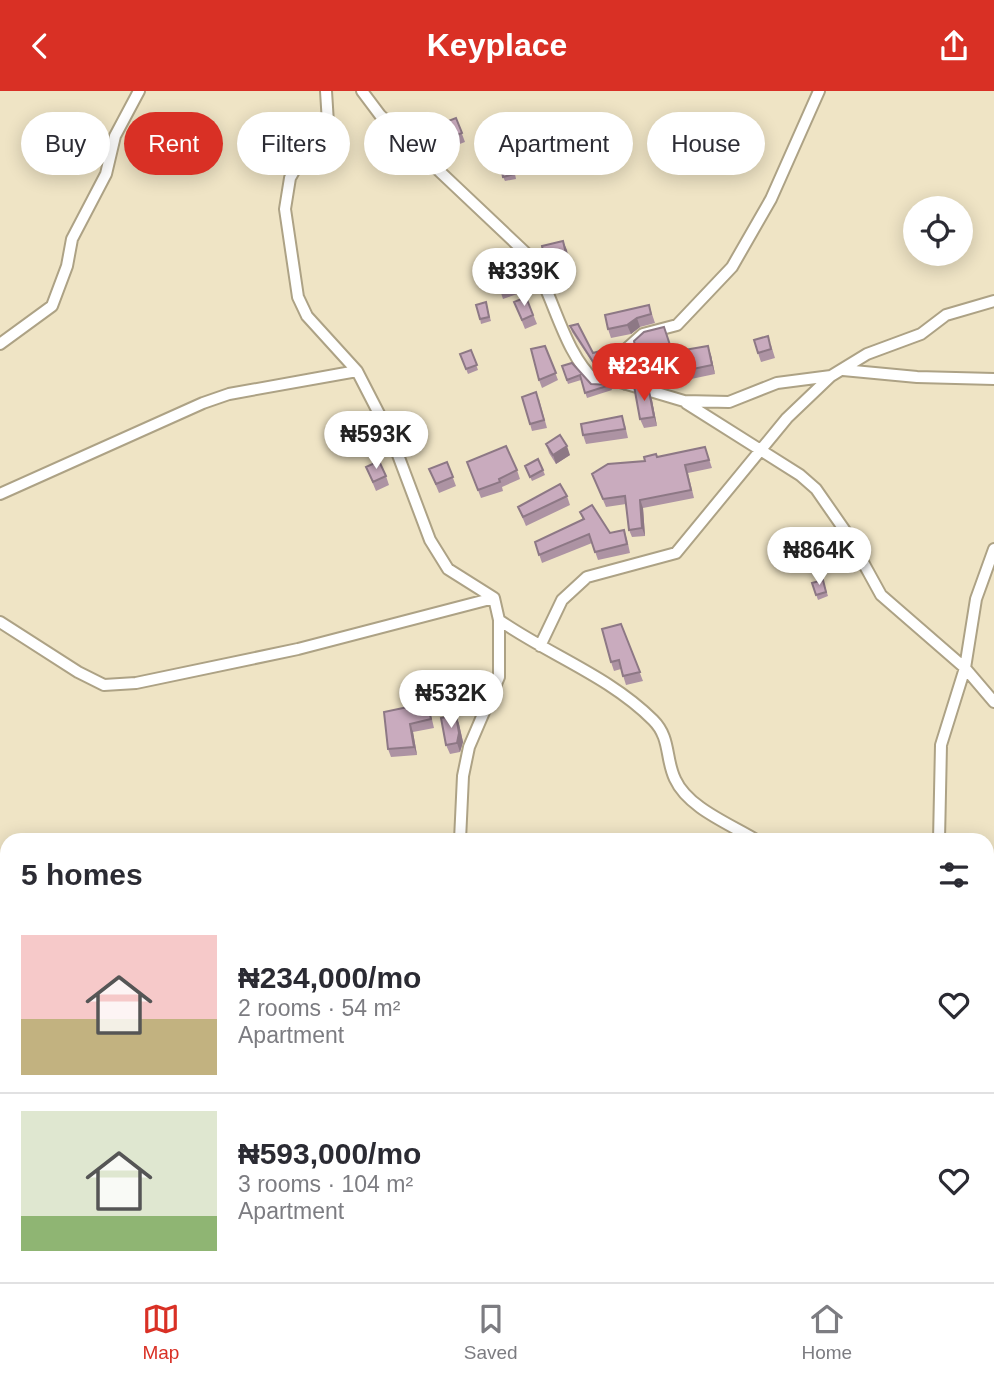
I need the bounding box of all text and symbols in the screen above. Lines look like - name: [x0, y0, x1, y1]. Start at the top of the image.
- icon: back: [21, 27, 59, 65]
- text: Keyplace: [427, 27, 567, 63]
- icon: share: [935, 27, 973, 65]
- chip: Buy: [21, 112, 110, 175]
- chip: Rent: [124, 112, 223, 175]
- chip: Filters: [237, 112, 350, 175]
- chip: New: [364, 112, 460, 175]
- chip: Apartment: [474, 112, 633, 175]
- chip: House: [647, 112, 765, 175]
- map controls: [903, 196, 973, 266]
- button: locate: [903, 196, 973, 266]
- pin: ₦339K: [475, 249, 573, 308]
- text: ₦339K: [488, 258, 560, 284]
- pin: ₦234K: [595, 343, 693, 403]
- text: ₦234K: [608, 353, 680, 379]
- pin: ₦593K: [327, 411, 425, 471]
- text: ₦593K: [340, 421, 412, 447]
- pin: ₦864K: [770, 527, 868, 587]
- text: ₦864K: [783, 537, 855, 563]
- pin: ₦532K: [402, 671, 500, 730]
- text: ₦532K: [415, 680, 487, 706]
- icon: filters: [935, 856, 973, 894]
- text: 5 homes: [21, 858, 143, 891]
- text: ₦234,000/mo: [238, 961, 421, 994]
- icon: home: [77, 963, 161, 1047]
- icon: heart: [935, 986, 973, 1024]
- text: 2 rooms · 54 m²: [238, 995, 400, 1021]
- text: Apartment: [238, 1022, 344, 1048]
- text: ₦593,000/mo: [238, 1137, 421, 1170]
- icon: home: [77, 1139, 161, 1223]
- icon: heart: [935, 1162, 973, 1200]
- text: 3 rooms · 104 m²: [238, 1171, 413, 1197]
- text: Apartment: [238, 1198, 344, 1224]
- tab: Map: [142, 1300, 180, 1364]
- tab: Saved: [464, 1300, 518, 1364]
- tab: Home: [801, 1300, 852, 1364]

